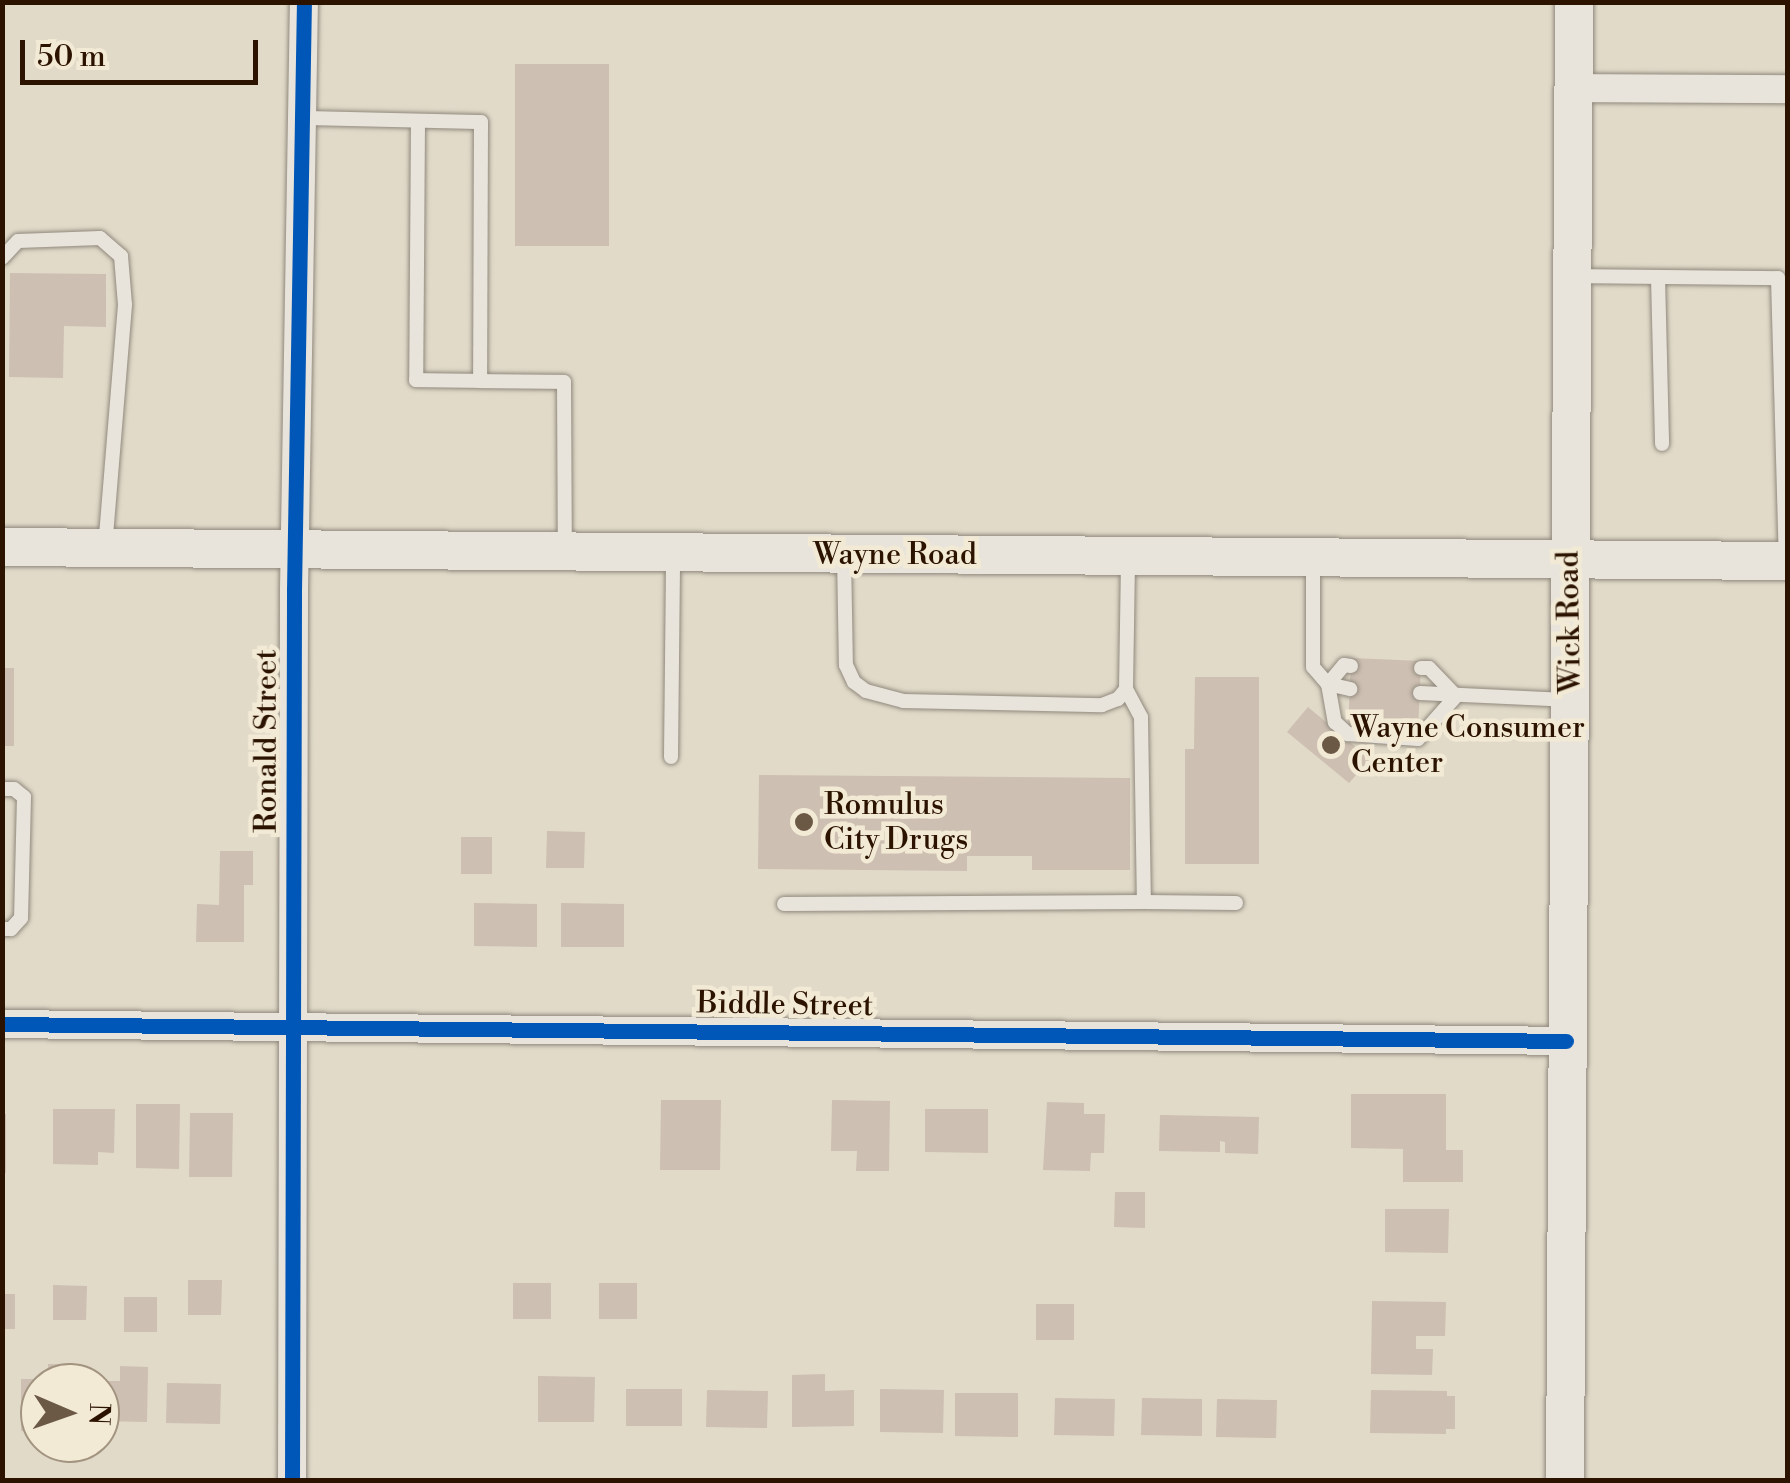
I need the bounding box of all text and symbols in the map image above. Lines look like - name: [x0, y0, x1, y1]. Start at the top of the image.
- scale bar: [25, 20, 262, 82]
- text: 50 m: [37, 38, 106, 76]
- street label: Wayne Road: [813, 537, 977, 573]
- street label: Wick Road: [1551, 550, 1589, 694]
- street label: Ronald Street: [249, 649, 285, 833]
- place label: Wayne Consumer Center: [1351, 710, 1585, 780]
- marker: Wayne Consumer Center: [1320, 734, 1342, 756]
- place label: Romulus City Drugs: [824, 787, 968, 858]
- marker: Romulus City Drugs: [793, 811, 815, 833]
- street label: Biddle Street: [696, 985, 874, 1025]
- north arrow: [20, 1363, 120, 1463]
- text: N: [81, 1402, 116, 1426]

